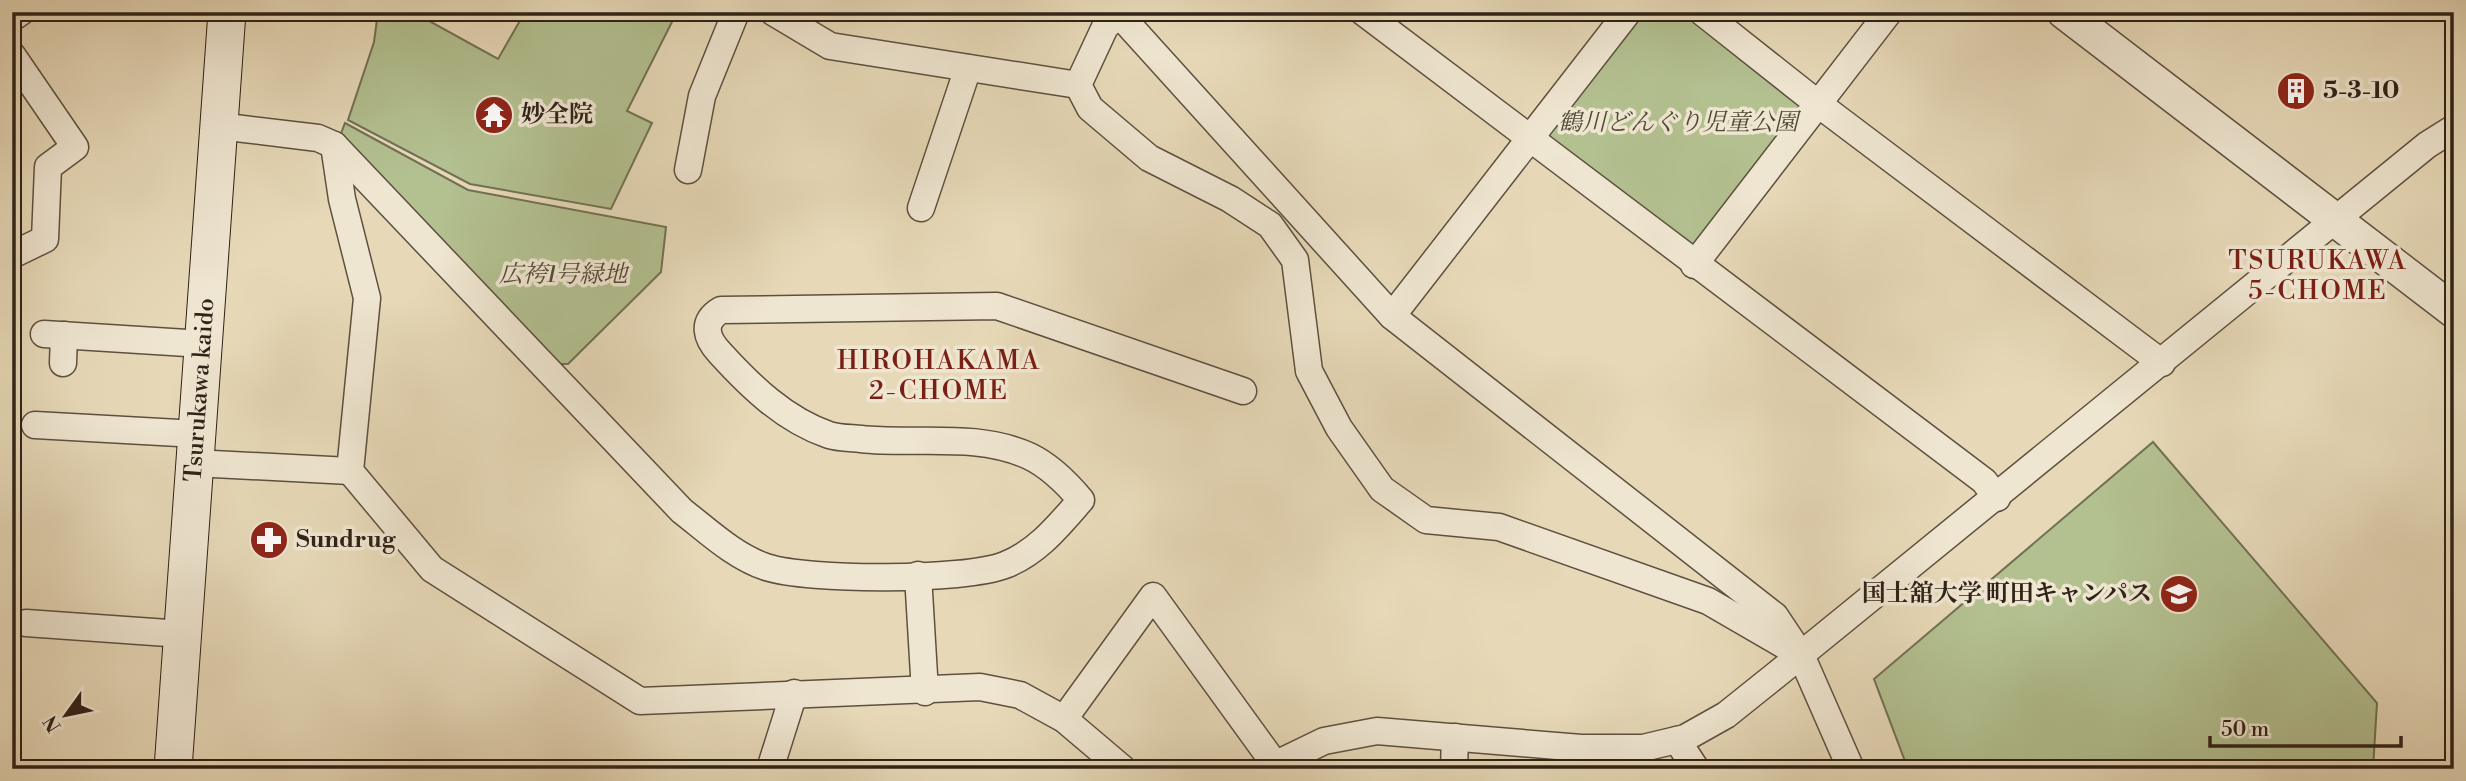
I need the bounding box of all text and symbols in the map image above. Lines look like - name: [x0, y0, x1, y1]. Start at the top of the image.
- building icon: 5-3-10: [2275, 70, 2317, 112]
- place label: 5-3-10: [2323, 76, 2400, 106]
- temple icon: 妙全院: [473, 94, 515, 136]
- place label: 妙全院: [521, 100, 593, 130]
- park label: 鶴川どんぐり児童公園: [1558, 108, 1802, 138]
- district label: TSURUKAWA 5-CHOME: [2228, 245, 2408, 307]
- park label: 広袴1号緑地: [499, 260, 630, 290]
- street label: Tsurukawa kaido: [179, 297, 222, 483]
- district label: HIROHAKAMA 2-CHOME: [837, 345, 1041, 407]
- pharmacy icon: Sundrug: [248, 519, 290, 561]
- place label: Sundrug: [296, 525, 397, 555]
- school or university icon: 国士舘大学 町田キャンパス: [2158, 573, 2200, 615]
- place label: 国士舘大学 町田キャンパス: [1862, 579, 2152, 609]
- north arrow: [32, 680, 102, 750]
- scale bar: [2210, 704, 2401, 748]
- text: N: [38, 711, 67, 737]
- text: 50 m: [2221, 717, 2269, 743]

